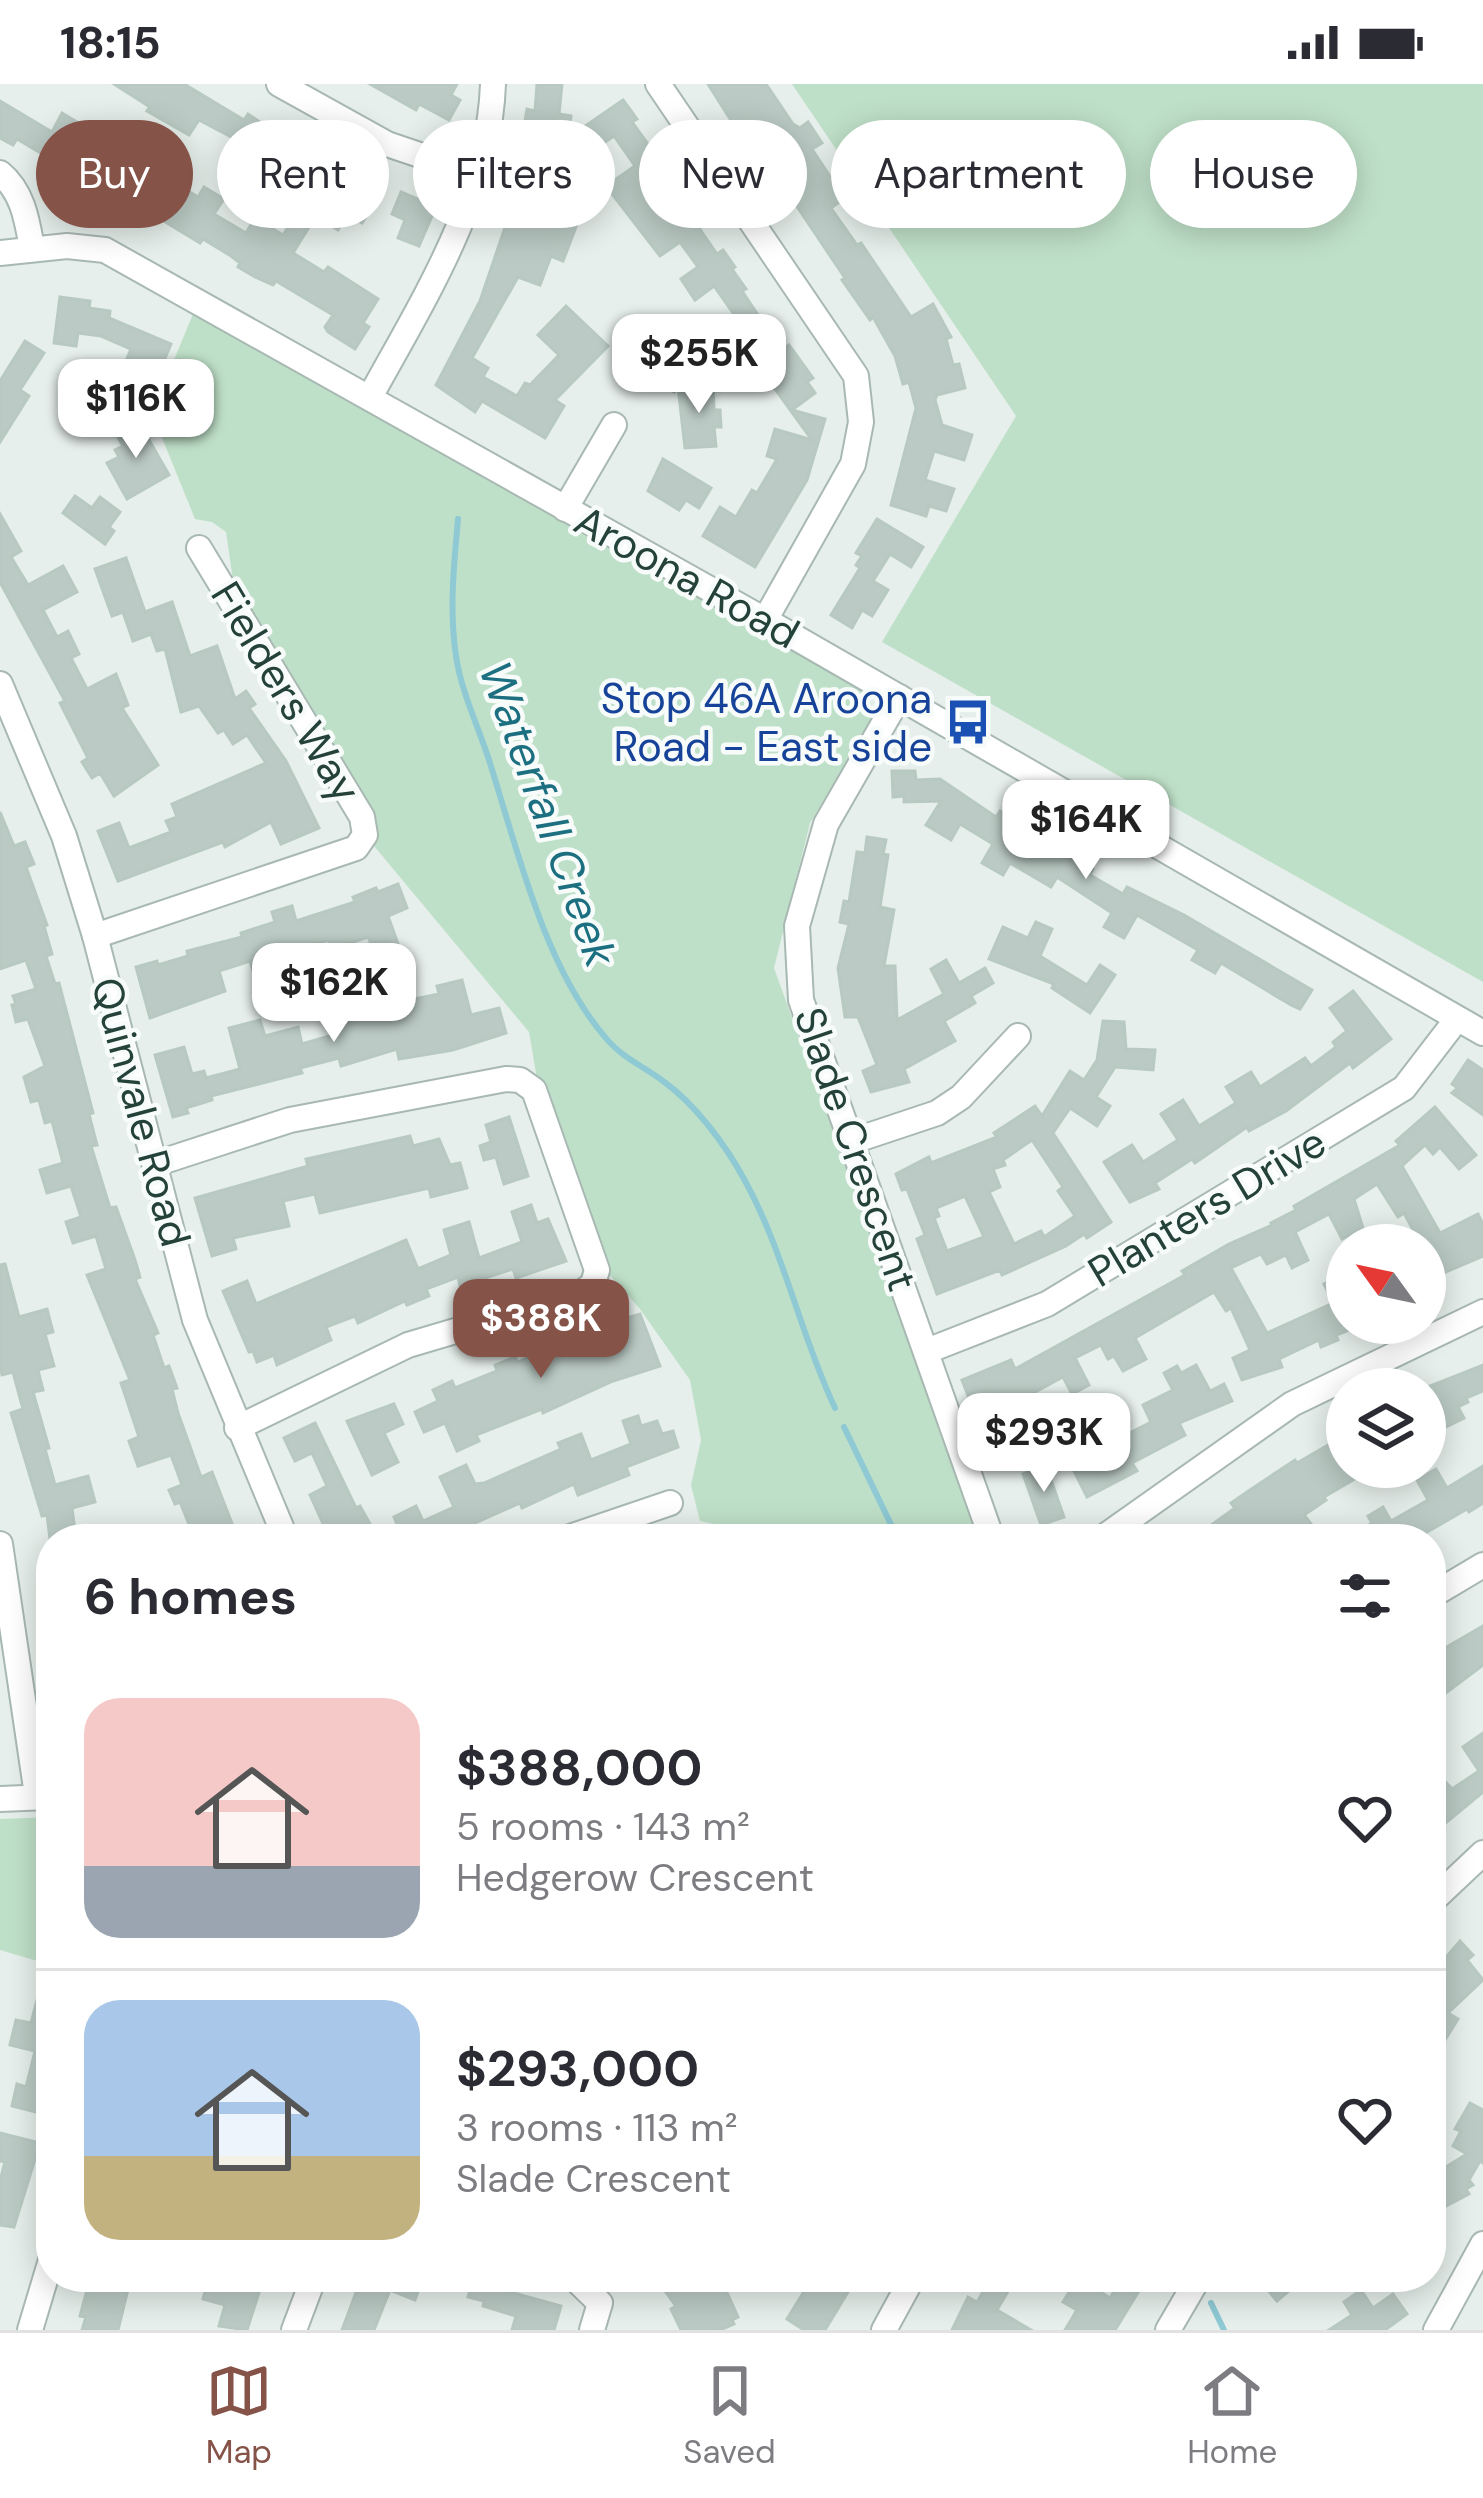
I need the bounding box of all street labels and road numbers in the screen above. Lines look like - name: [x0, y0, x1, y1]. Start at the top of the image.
- street label: Aroona Road: [565, 493, 809, 661]
- street label: Fielders Way: [199, 572, 373, 812]
- street label: Quinvale Road: [79, 971, 203, 1253]
- street label: Slade Crescent: [782, 1000, 930, 1298]
- street label: Planters Drive: [1078, 1114, 1336, 1300]

